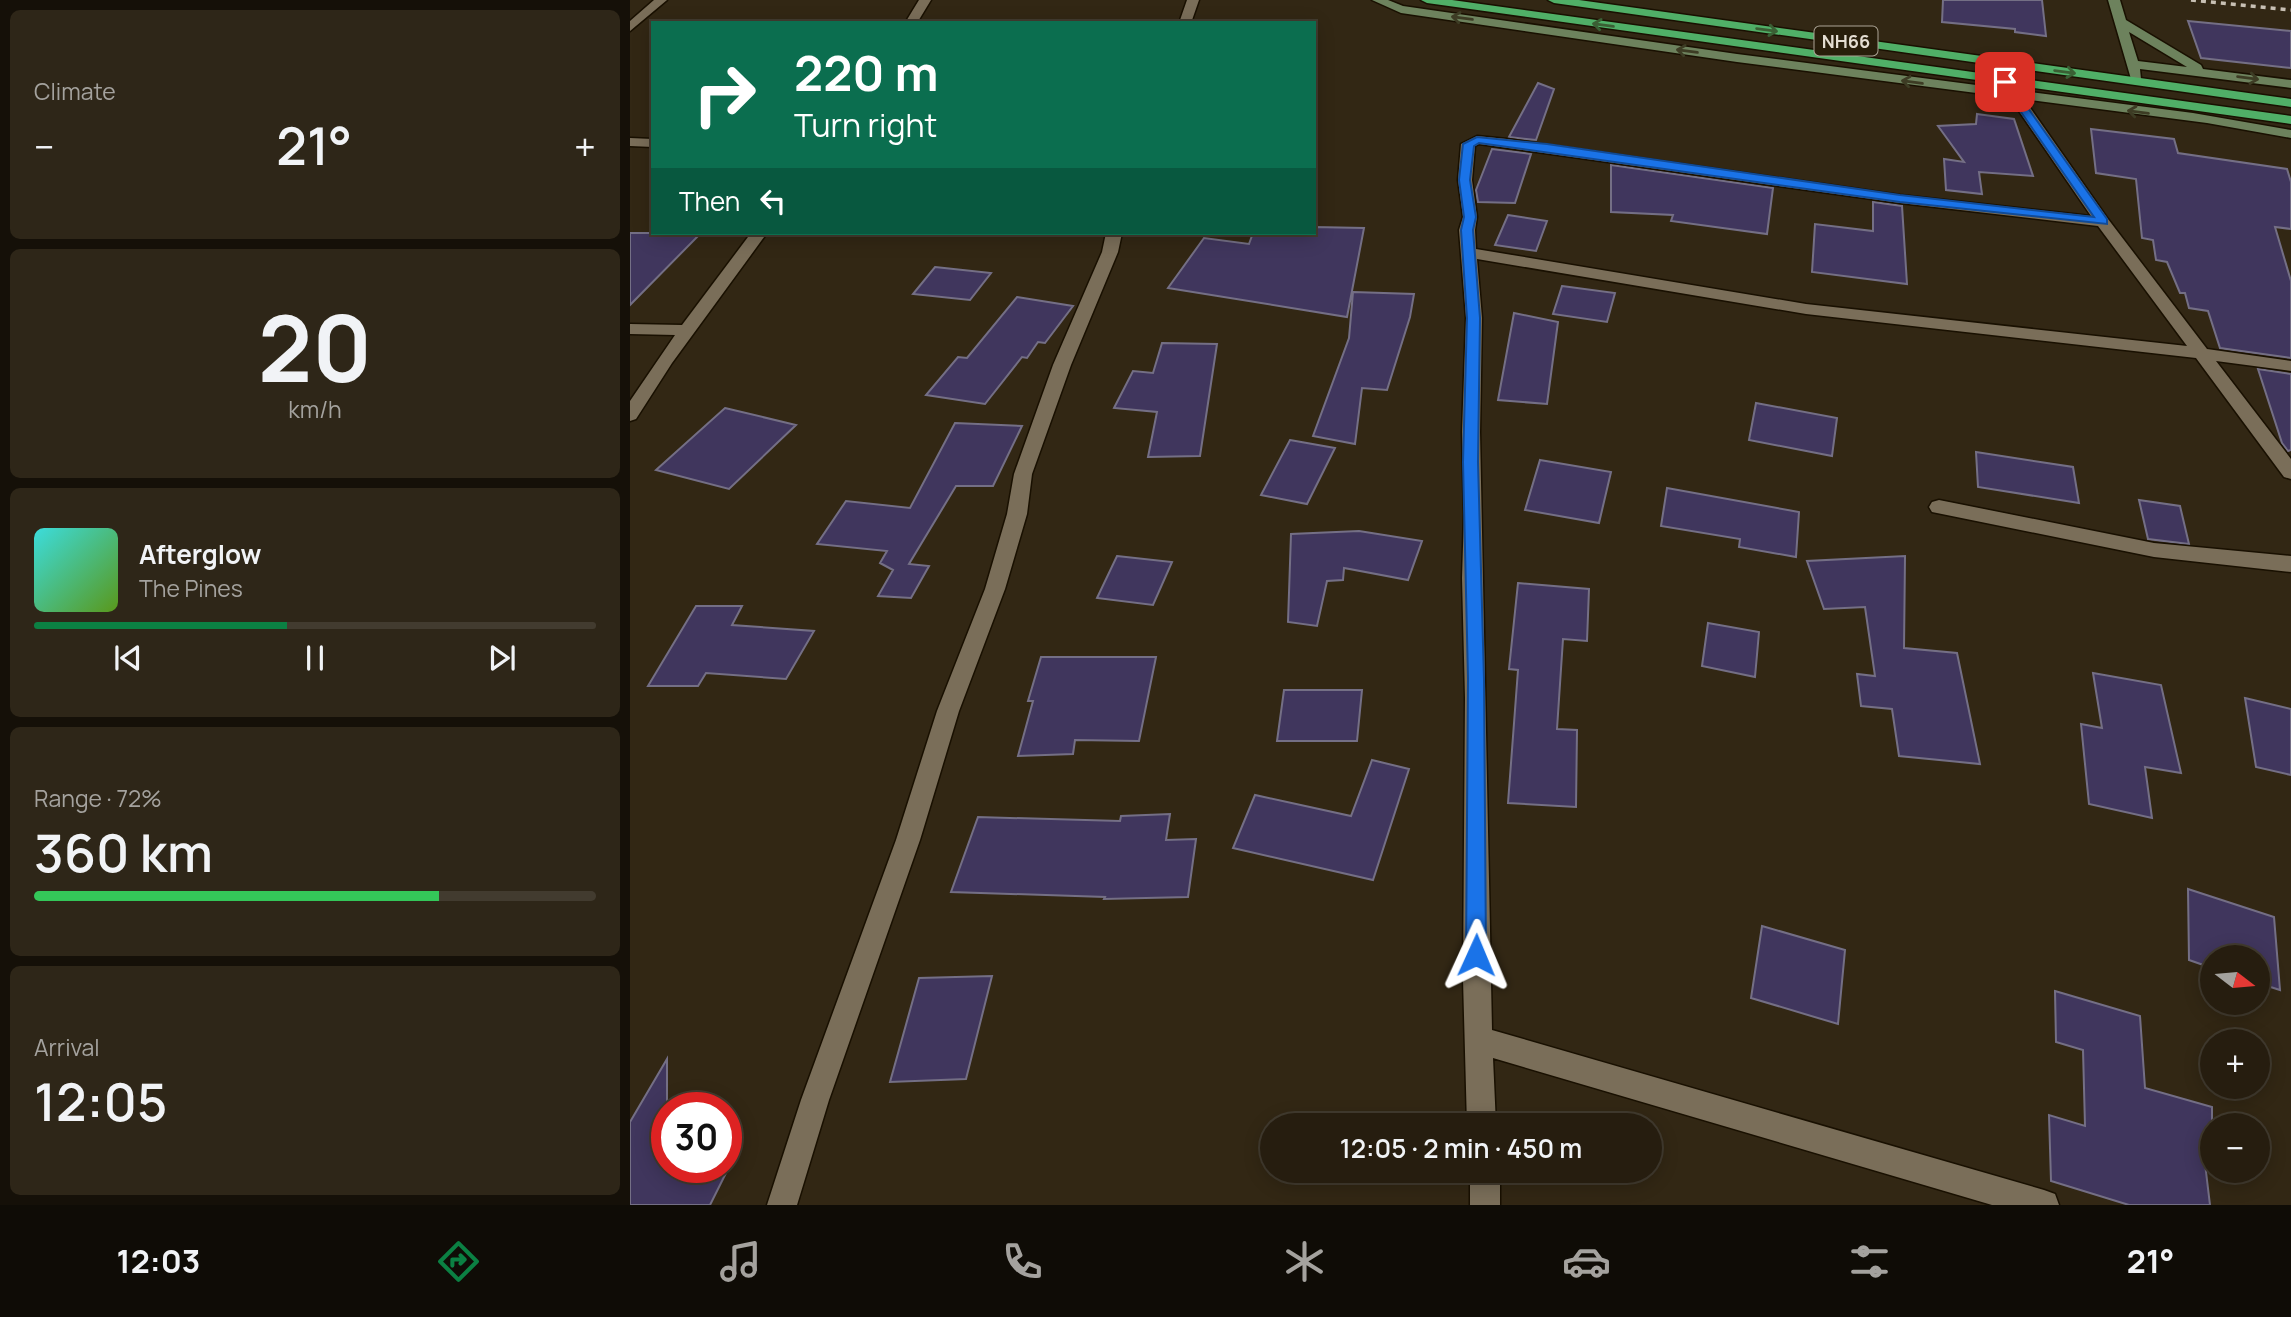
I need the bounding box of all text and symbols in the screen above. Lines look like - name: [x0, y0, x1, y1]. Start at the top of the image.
- one-way arrow: [1451, 11, 1474, 24]
- one-way arrow: [1592, 18, 1614, 31]
- one-way arrow: [1755, 24, 1778, 37]
- road number: NH66: [1814, 26, 1878, 56]
- text: 220 m: [794, 39, 938, 106]
- one-way arrow: [1676, 44, 1699, 57]
- icon: right: [679, 49, 770, 140]
- pin: [1975, 52, 2035, 112]
- icon: arrive: [1986, 63, 2024, 101]
- one-way arrow: [2054, 65, 2076, 78]
- one-way arrow: [2236, 72, 2259, 85]
- text: Climate: [34, 75, 116, 107]
- one-way arrow: [1901, 76, 1924, 89]
- text: Turn right: [794, 103, 937, 147]
- one-way arrow: [2127, 105, 2149, 118]
- text: 21°: [276, 110, 352, 181]
- text: −: [34, 120, 55, 172]
- text: +: [574, 120, 596, 172]
- icon: left: [754, 182, 792, 220]
- text: Then: [679, 183, 740, 219]
- text: 20: [258, 285, 372, 409]
- text: km/h: [288, 393, 342, 425]
- text: Afterglow: [139, 536, 261, 572]
- text: The Pines: [139, 572, 243, 604]
- icon: previous: [109, 639, 147, 677]
- icon: pause: [296, 639, 334, 677]
- icon: next: [483, 639, 521, 677]
- text: Range · 72%: [34, 782, 162, 814]
- text: 360 km: [34, 817, 213, 888]
- position arrow: [1439, 918, 1513, 992]
- north arrow: [2200, 945, 2270, 1015]
- map controls: [2200, 945, 2270, 1183]
- button: +: [2200, 1029, 2270, 1099]
- text: Arrival: [34, 1031, 100, 1063]
- text: 12:05: [34, 1066, 167, 1137]
- speed limit sign: 30: [651, 1092, 742, 1183]
- button: −: [2200, 1113, 2270, 1183]
- text: 12:05 · 2 min · 450 m: [1340, 1130, 1582, 1166]
- icon: directions: [434, 1237, 483, 1286]
- icon: music: [716, 1237, 765, 1286]
- icon: phone: [998, 1237, 1047, 1286]
- icon: climate: [1280, 1237, 1329, 1286]
- icon: car: [1562, 1237, 1611, 1286]
- icon: filters: [1845, 1237, 1894, 1286]
- text: 12:03: [117, 1239, 200, 1283]
- text: 21°: [2127, 1239, 2174, 1283]

